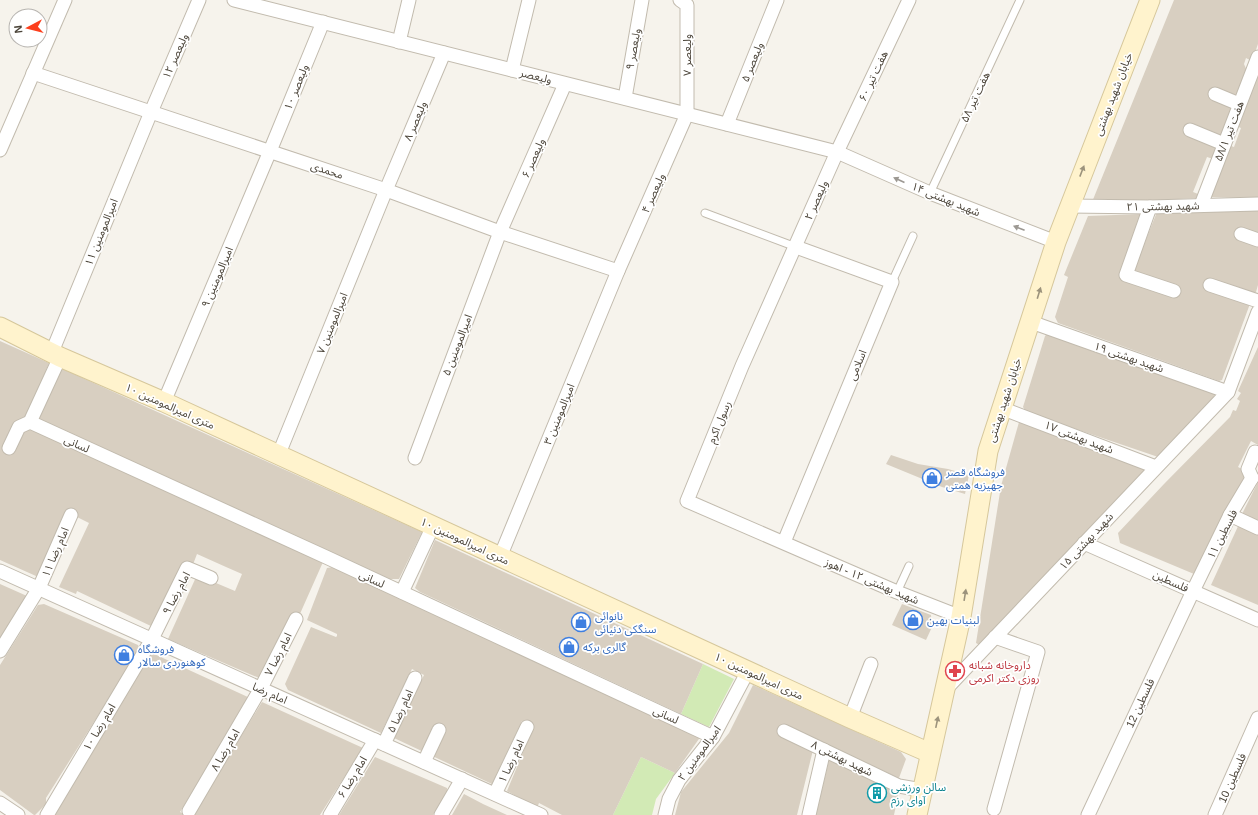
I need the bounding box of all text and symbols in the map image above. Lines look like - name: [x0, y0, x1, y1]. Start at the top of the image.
- north arrow: [8, 8, 48, 48]
- text: N: [12, 24, 25, 34]
- street label: ولیعصر ۹: [623, 27, 644, 71]
- street label: ولیعصر ۱۲: [160, 32, 191, 81]
- street label: ولیعصر ۷: [681, 34, 694, 76]
- street label: ولیعصر ۵: [739, 40, 766, 84]
- street label: هفت تیر ۶۰: [856, 49, 891, 104]
- street label: خیابان شهید بهشتی: [1092, 50, 1136, 138]
- street label: ولیعصر ۱۰: [281, 62, 312, 112]
- street label: ولیعصر: [518, 66, 553, 87]
- street label: هفت تیر ۵۸: [958, 70, 993, 125]
- street label: ولیعصر ۸: [401, 99, 430, 143]
- street label: هفت تیر ۵۸/۱: [1212, 99, 1247, 163]
- street label: ولیعصر ۶: [519, 136, 548, 180]
- street label: محمدی: [309, 159, 345, 182]
- one-way arrow: [1080, 164, 1086, 176]
- street label: ولیعصر ۴: [639, 171, 668, 215]
- one-way arrow: [892, 176, 904, 182]
- street label: ولیعصر ۲: [802, 178, 831, 222]
- street label: شهید بهشتی ۱۴: [910, 180, 982, 219]
- street label: امیرالمومنین ۱۱: [82, 197, 121, 268]
- street label: شهید بهشتی ۲۱: [1126, 199, 1200, 214]
- one-way arrow: [1013, 224, 1025, 230]
- street label: امیرالمومنین ۹: [199, 245, 236, 310]
- one-way arrow: [1037, 287, 1043, 299]
- street label: امیرالمومنین ۷: [314, 291, 351, 356]
- street label: امیرالمومنین ۵: [440, 313, 475, 378]
- street label: شهید بهشتی ۱۹: [1092, 339, 1166, 376]
- street label: اسلامی: [845, 348, 869, 382]
- street label: خیابان شهید بهشتی: [985, 356, 1024, 444]
- street label: ۱۰ متری امیرالمومنین: [123, 381, 217, 432]
- street label: امیرالمومنین ۳: [541, 382, 578, 447]
- street label: رسول اکرم: [705, 399, 735, 446]
- street label: شهید بهشتی ۱۷: [1042, 418, 1116, 457]
- street label: لسانی: [62, 433, 92, 456]
- place label: فروشگاه قصر جهیزیه همتی: [945, 466, 1005, 492]
- shop icon: فروشگاه قصر جهیزیه همتی: [921, 467, 943, 489]
- street label: فلسطین ۱۱: [1205, 508, 1240, 561]
- street label: شهید بهشتی ۱۵: [1057, 510, 1116, 572]
- street label: ۱۰ متری امیرالمومنین: [418, 515, 512, 568]
- street label: امام رضا ۱۱: [39, 526, 73, 579]
- street label: شهید بهشتی ۱۲ - اهوز: [822, 555, 921, 607]
- street label: لسانی: [357, 568, 387, 591]
- street label: فلسطین: [1151, 568, 1191, 595]
- street label: امام رضا ۹: [160, 570, 194, 617]
- one-way arrow: [962, 589, 968, 601]
- shop icon: لبنیات بهین: [902, 609, 924, 631]
- place label: نانوائی سنگکی دنیائی: [595, 610, 657, 636]
- shop icon: نانوائی سنگکی دنیائی: [570, 611, 592, 633]
- place label: لبنیات بهین: [927, 614, 979, 627]
- street label: امام رضا ۷: [262, 631, 296, 678]
- shop icon: گالری برکه: [558, 636, 580, 658]
- place label: گالری برکه: [583, 641, 627, 654]
- place label: فروشگاه کوهنوردی سالار: [137, 643, 206, 669]
- shop icon: فروشگاه کوهنوردی سالار: [113, 644, 135, 666]
- street label: ۱۰ متری امیرالمومنین: [712, 650, 806, 703]
- place label: داروخانه شبانه روزی دکتر اکرمی: [969, 659, 1040, 685]
- pharmacy icon: داروخانه شبانه روزی دکتر اکرمی: [944, 660, 966, 682]
- street label: فلسطین 12: [1123, 676, 1158, 730]
- street label: امام رضا: [250, 680, 289, 708]
- street label: امام رضا ۵: [385, 688, 417, 735]
- street label: امام رضا ۱۰: [80, 701, 119, 754]
- street label: لسانی: [651, 704, 681, 727]
- one-way arrow: [934, 716, 940, 728]
- street label: امیرالمومنین ۲: [675, 723, 724, 783]
- street label: امام رضا ۸: [208, 727, 243, 774]
- street label: امام رضا ۱: [496, 738, 528, 785]
- street label: شهید بهشتی ۸: [809, 738, 875, 779]
- street label: فلسطین 10: [1216, 751, 1249, 805]
- street label: امام رضا ۶: [335, 754, 371, 801]
- place label: سالن ورزشی آوای رزم: [891, 781, 947, 808]
- building icon: سالن ورزشی آوای رزم: [866, 782, 888, 804]

